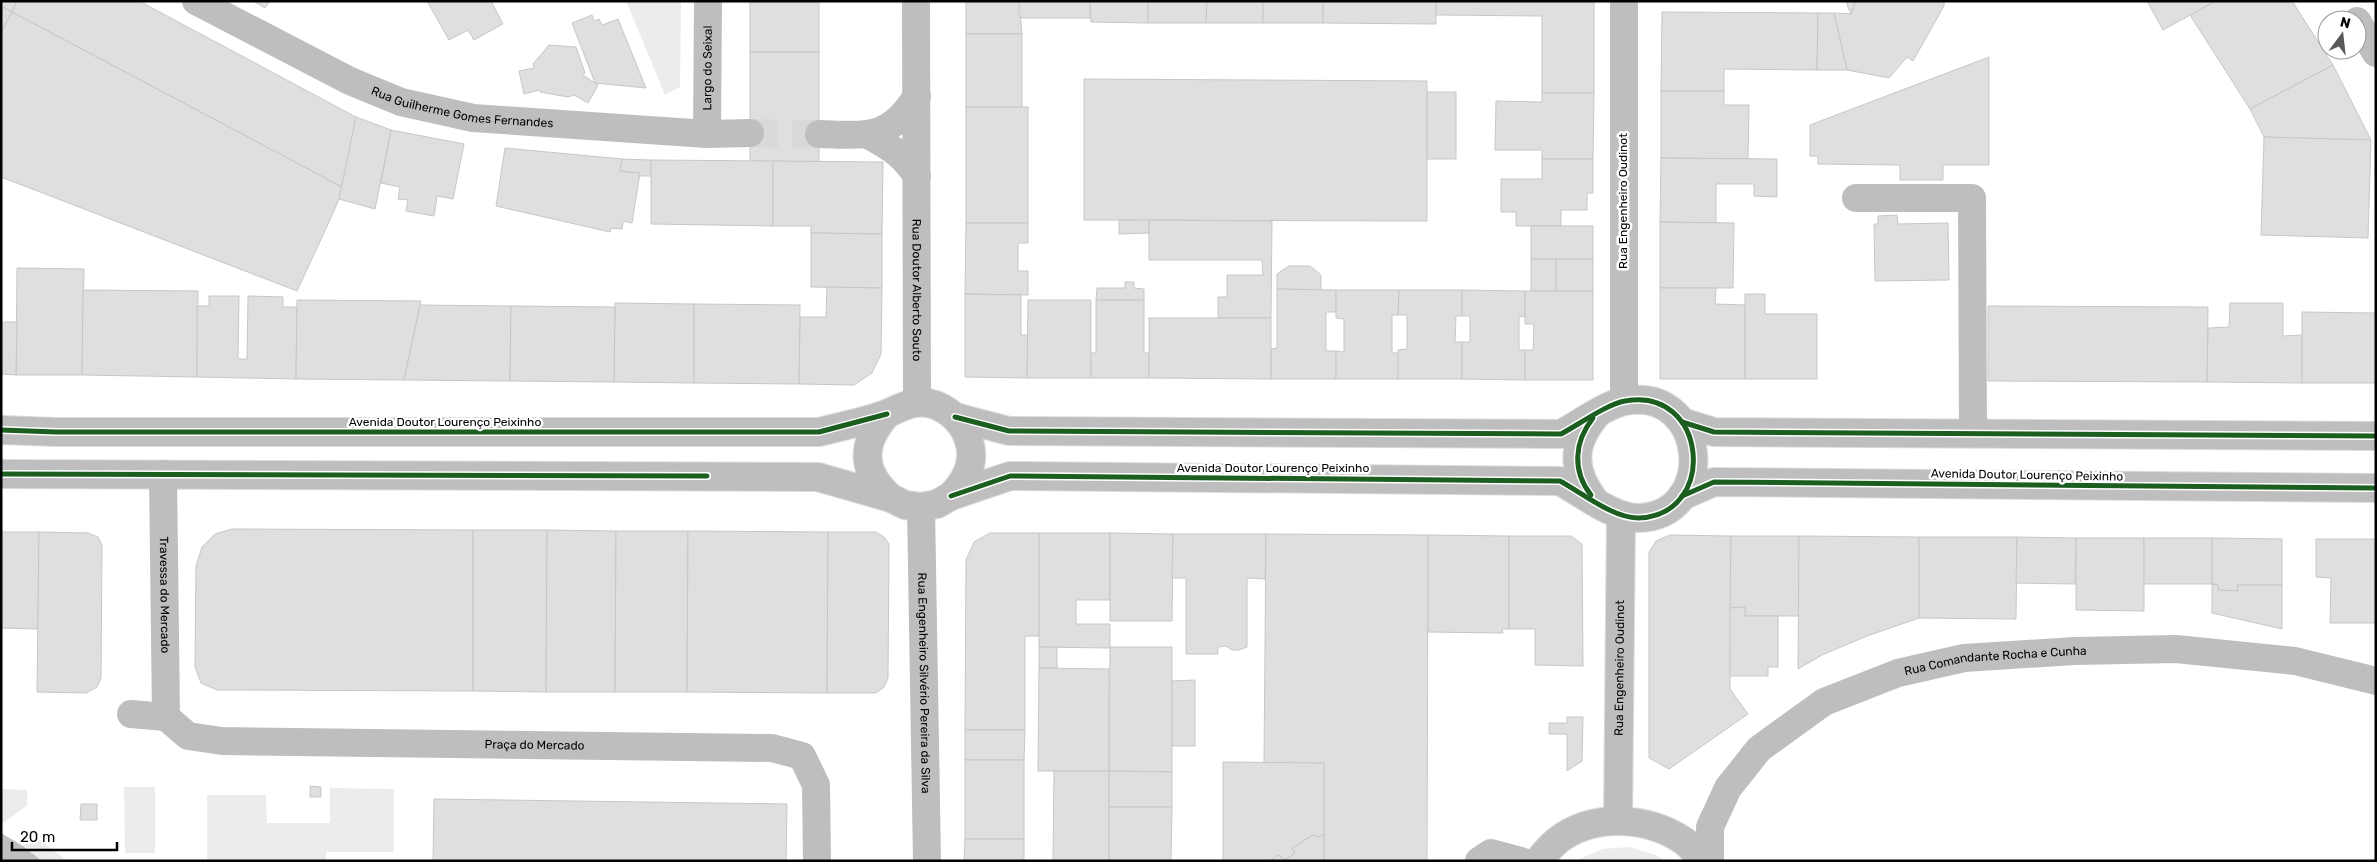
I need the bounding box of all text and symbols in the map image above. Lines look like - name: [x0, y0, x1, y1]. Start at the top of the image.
- north arrow: [2317, 10, 2367, 60]
- text: N: [2338, 13, 2352, 32]
- street label: Largo do Seixal: [700, 25, 715, 110]
- street label: Rua Guilherme Gomes Fernandes: [369, 83, 554, 130]
- street label: Rua Engenheiro Oudinot: [1616, 133, 1630, 269]
- street label: Rua Doutor Alberto Souto: [910, 219, 924, 362]
- street label: Avenida Doutor Lourenço Peixinho: [349, 415, 541, 429]
- street label: Avenida Doutor Lourenço Peixinho: [1177, 461, 1369, 475]
- street label: Avenida Doutor Lourenço Peixinho: [1931, 466, 2124, 484]
- street label: Travessa do Mercado: [157, 536, 172, 654]
- street label: Rua Engenheiro Silvério Pereira da Silva: [915, 572, 933, 794]
- street label: Rua Engenheiro Oudinot: [1612, 600, 1627, 736]
- street label: Rua Comandante Rocha e Cunha: [1903, 644, 2087, 678]
- street label: Praça do Mercado: [484, 737, 585, 753]
- scale bar: [12, 820, 118, 852]
- text: 20 m: [20, 828, 55, 846]

